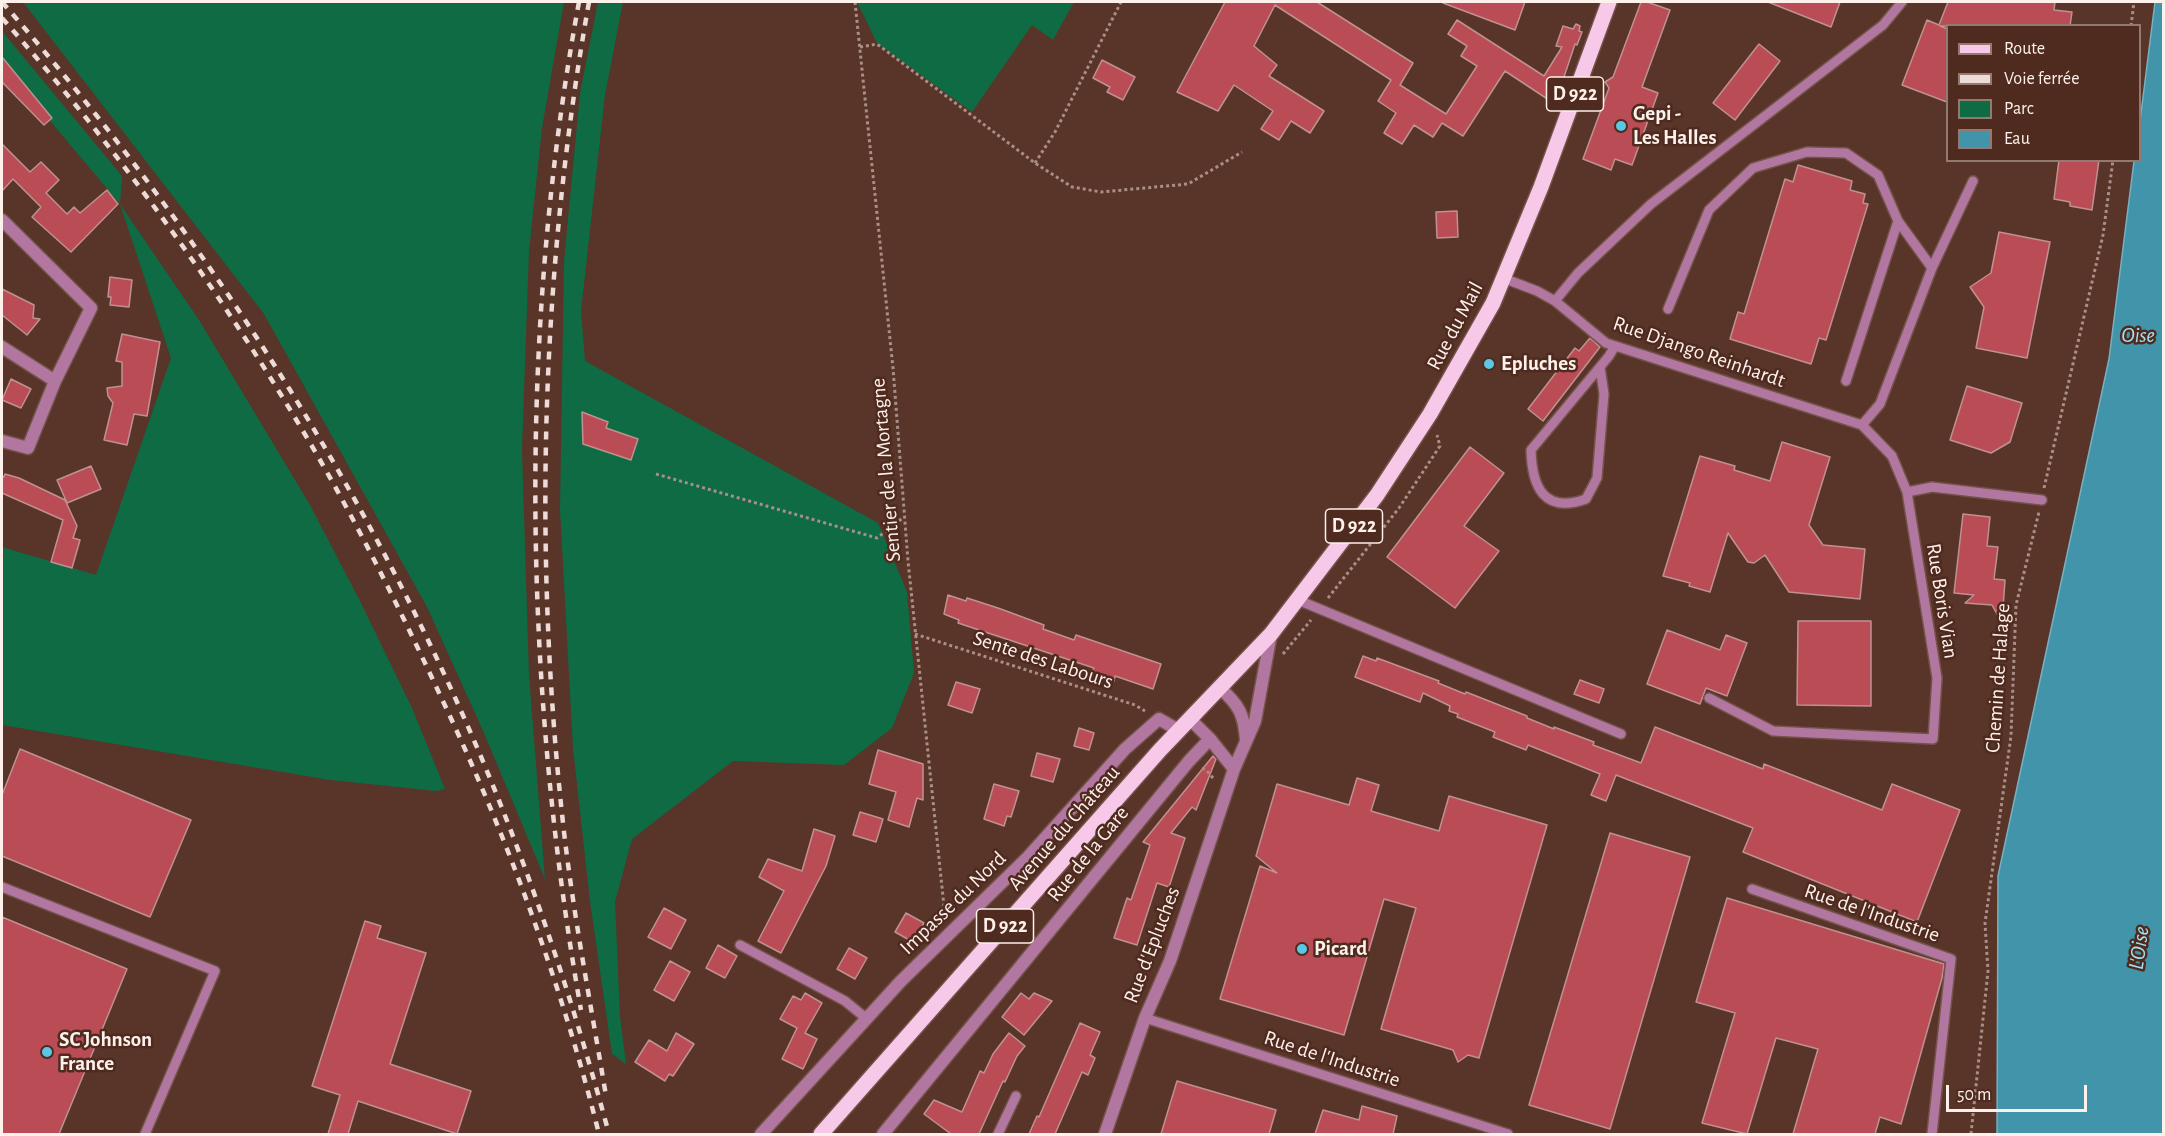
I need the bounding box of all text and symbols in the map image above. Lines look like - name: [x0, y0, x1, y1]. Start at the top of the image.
- legend: [1946, 24, 2141, 162]
- text: Route: [2004, 40, 2045, 58]
- text: Voie ferrée: [2004, 70, 2079, 88]
- road number: D 922: [1546, 77, 1604, 111]
- text: Parc: [2004, 100, 2034, 118]
- place label: Gepi - Les Halles: [1633, 101, 1716, 151]
- marker: Gepi - Les Halles: [1614, 119, 1628, 133]
- text: Eau: [2004, 130, 2030, 148]
- street label: Rue du Mail: [1421, 278, 1489, 374]
- street label: Rue Django Reinhardt: [1610, 311, 1788, 393]
- water label: Oise: [2121, 322, 2155, 348]
- place label: Epluches: [1501, 351, 1576, 377]
- marker: Epluches: [1482, 357, 1496, 371]
- street label: Sentier de la Mortagne: [865, 377, 907, 563]
- road number: D 922: [1326, 509, 1382, 543]
- street label: Rue Boris Vian: [1920, 541, 1964, 661]
- street label: Chemin de Halage: [1980, 602, 2016, 754]
- street label: Sente des Labours: [970, 625, 1116, 695]
- street label: Avenue du Château: [1003, 760, 1125, 896]
- street label: Rue de la Gare: [1042, 801, 1134, 907]
- street label: Impasse du Nord: [895, 846, 1011, 960]
- street label: Rue de l'Industrie: [1801, 878, 1943, 948]
- street label: Rue d'Epluches: [1118, 883, 1186, 1007]
- road number: D 922: [976, 909, 1034, 943]
- water label: L'Oise: [2123, 925, 2155, 971]
- place label: Picard: [1314, 936, 1367, 962]
- marker: Picard: [1295, 942, 1309, 956]
- street label: Rue de l'Industrie: [1261, 1025, 1403, 1093]
- place label: SC Johnson France: [59, 1027, 152, 1077]
- marker: SC Johnson France: [40, 1045, 54, 1059]
- scale bar: [1949, 1073, 2090, 1111]
- text: 50 m: [1957, 1086, 1991, 1104]

